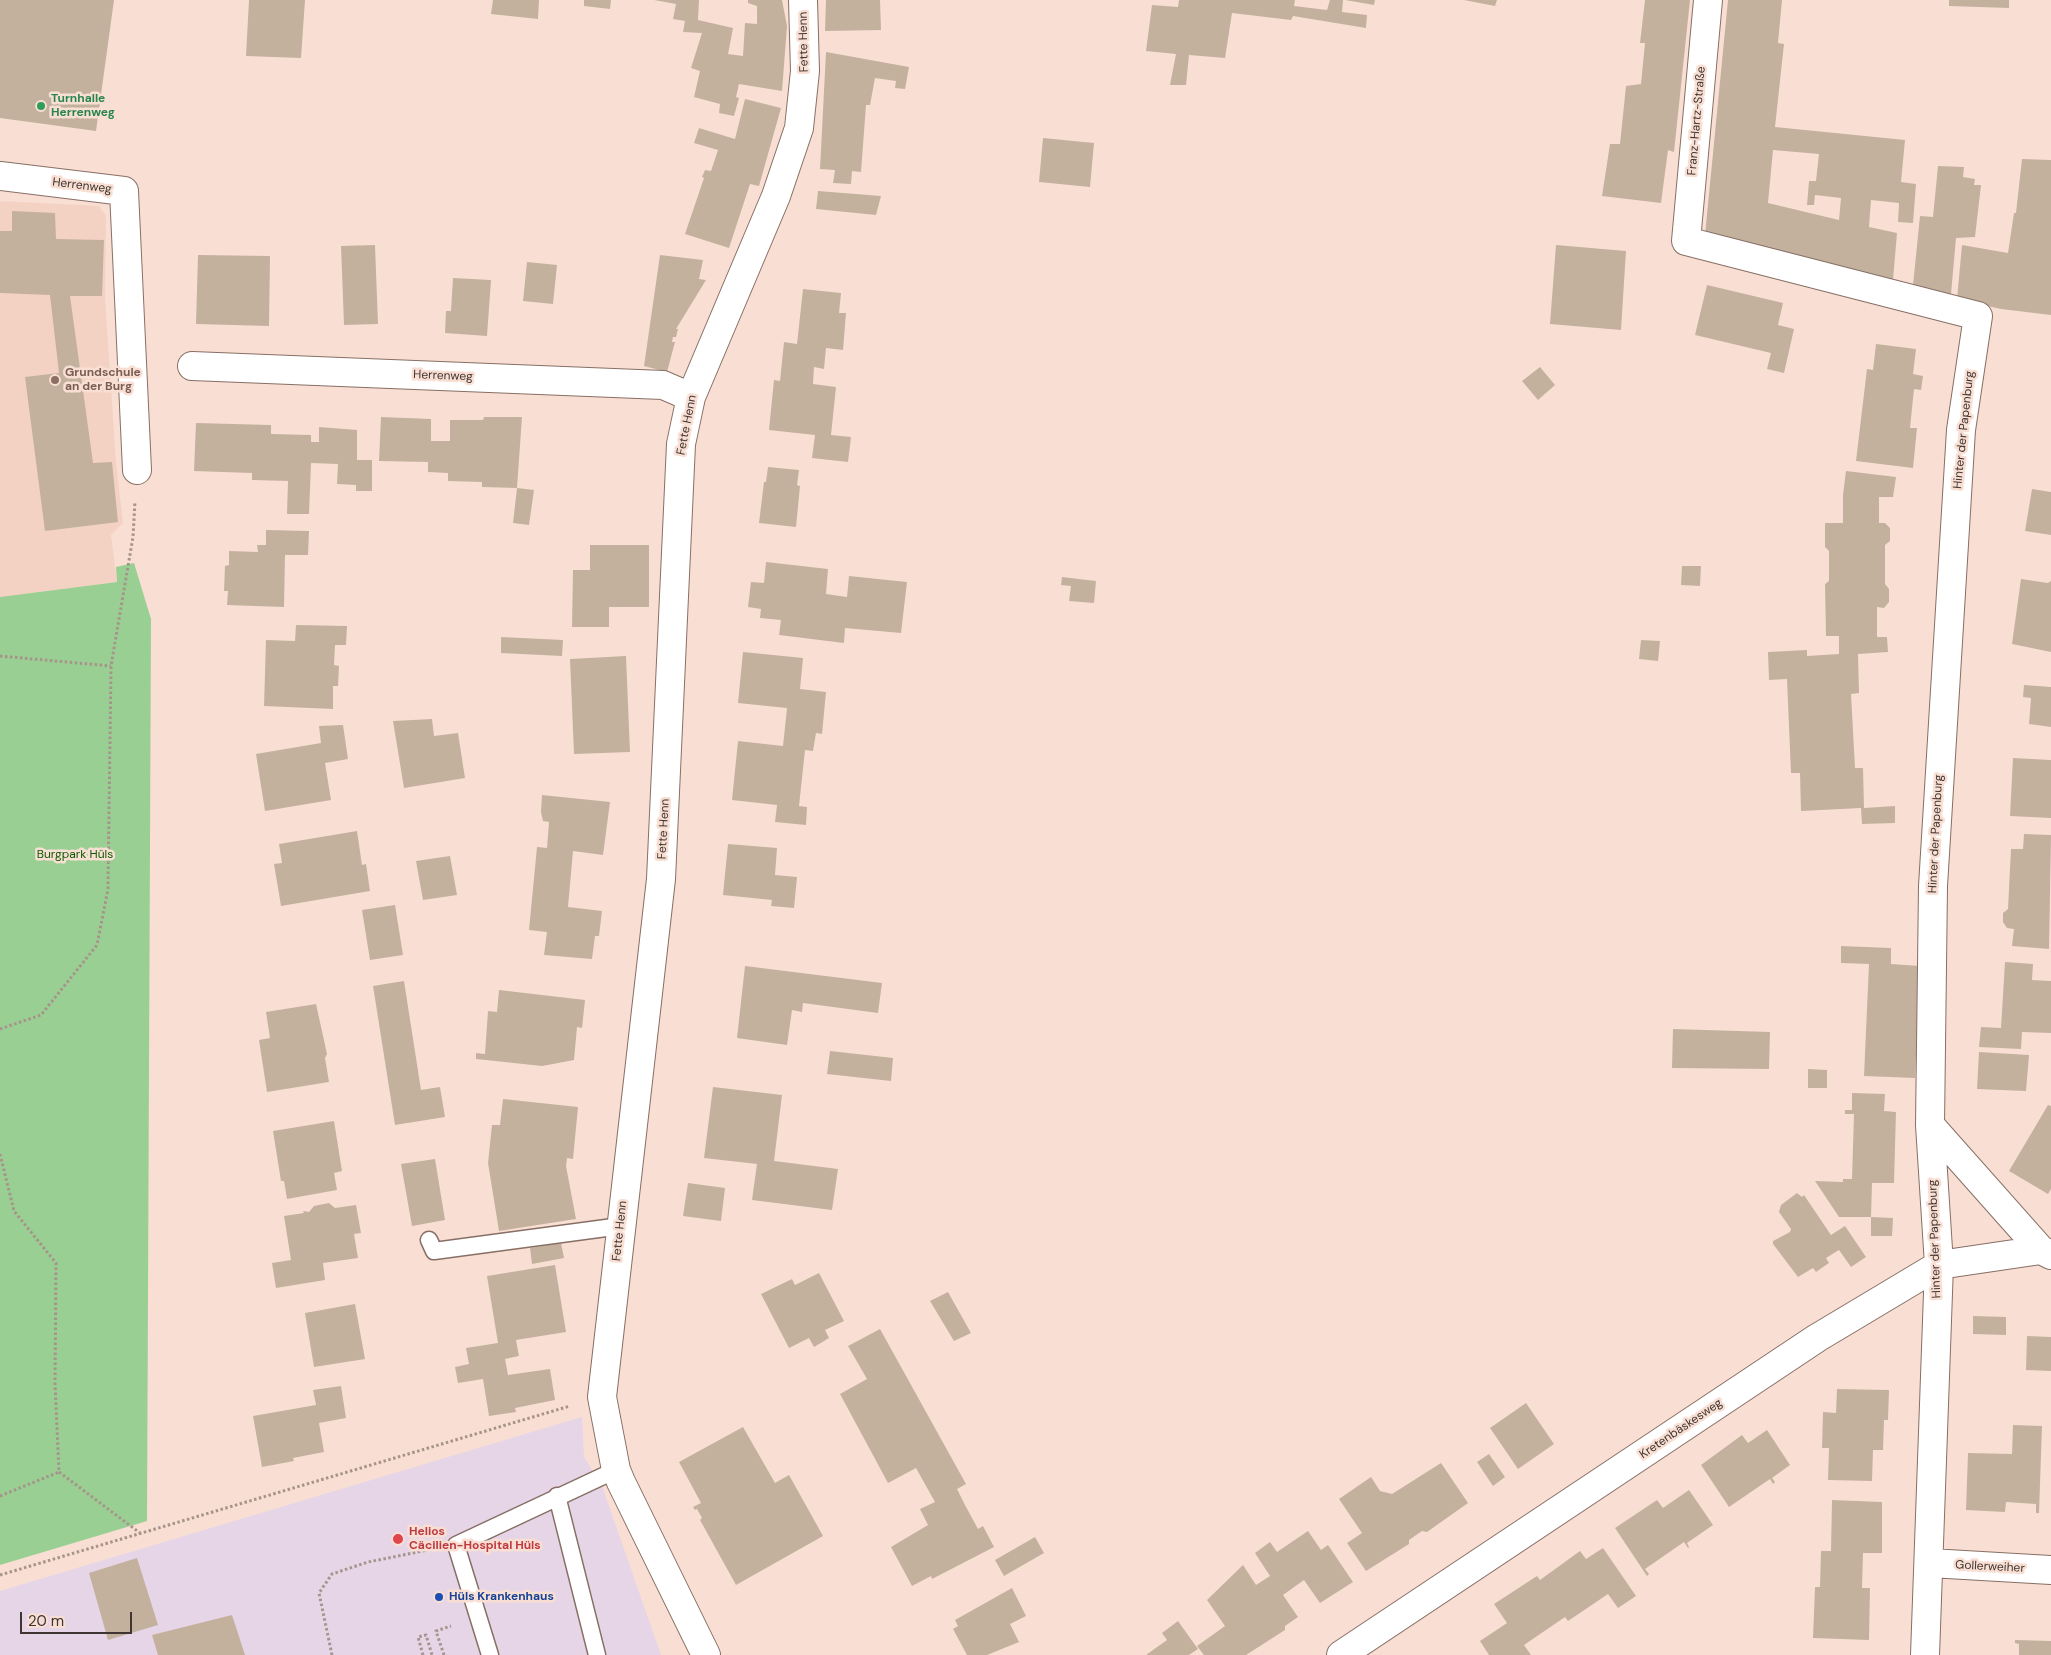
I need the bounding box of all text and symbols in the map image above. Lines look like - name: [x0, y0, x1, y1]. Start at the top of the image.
- street label: Fette Henn: [796, 11, 812, 73]
- street label: Franz-Hartz-Straße: [1685, 66, 1709, 176]
- place label: Turnhalle Herrenweg: [51, 92, 115, 120]
- marker: Turnhalle Herrenweg: [35, 100, 47, 112]
- street label: Herrenweg: [51, 175, 113, 197]
- place label: Grundschule an der Burg: [65, 366, 141, 394]
- street label: Herrenweg: [413, 368, 473, 384]
- street label: Hinter der Papenburg: [1951, 370, 1977, 490]
- marker: Grundschule an der Burg: [49, 374, 61, 386]
- street label: Fette Henn: [674, 394, 700, 456]
- street label: Hinter der Papenburg: [1926, 774, 1946, 894]
- street label: Fette Henn: [655, 798, 673, 860]
- park label: Burgpark Hüls: [37, 848, 113, 862]
- street label: Hinter der Papenburg: [1926, 1179, 1944, 1299]
- street label: Fette Henn: [610, 1200, 630, 1262]
- street label: Kretenbäskesweg: [1637, 1396, 1725, 1462]
- place label: Helios Cäcilien-Hospital Hüls: [409, 1525, 541, 1553]
- marker: Helios Cäcilien-Hospital Hüls: [391, 1532, 405, 1546]
- street label: Gollerweiher: [1955, 1558, 2025, 1576]
- place label: Hüls Krankenhaus: [449, 1590, 554, 1604]
- marker: Hüls Krankenhaus: [433, 1591, 445, 1603]
- scale bar: [22, 1602, 135, 1634]
- text: 20 m: [28, 1611, 64, 1631]

